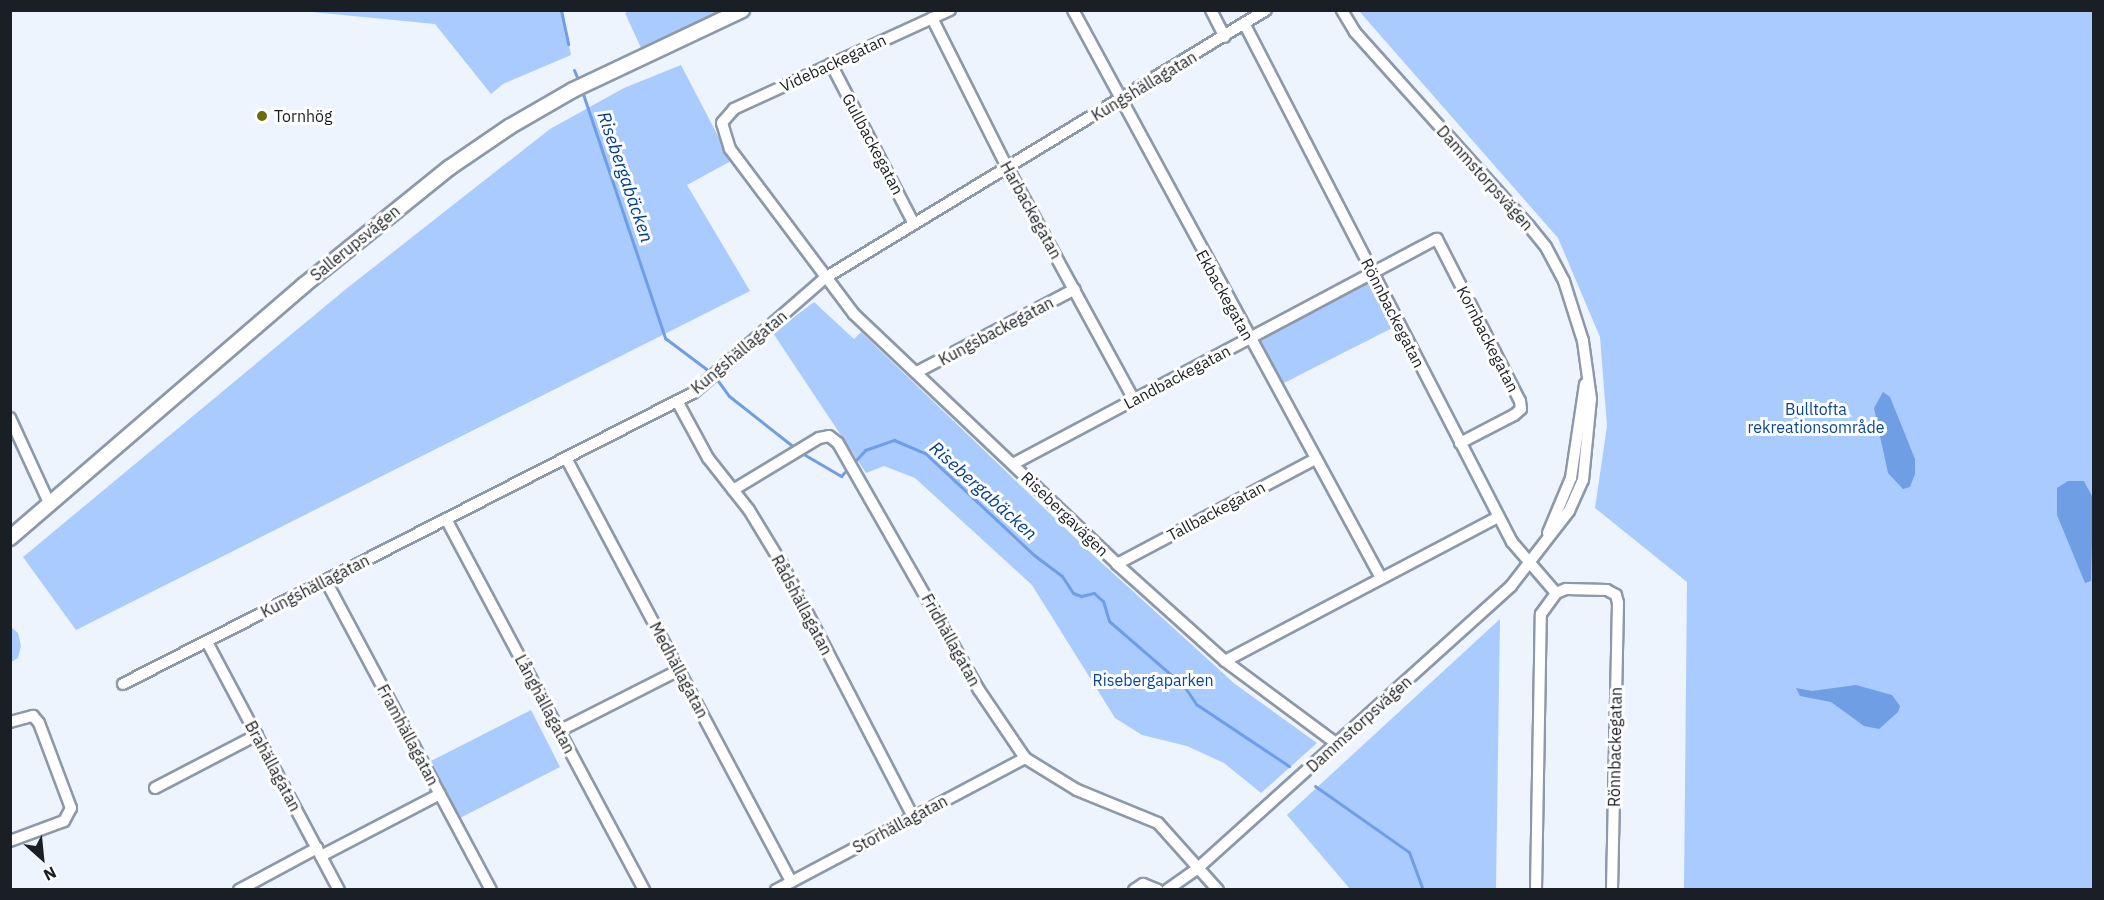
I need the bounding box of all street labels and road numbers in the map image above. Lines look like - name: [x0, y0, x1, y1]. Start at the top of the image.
- street label: Videbackegatan: [777, 30, 889, 96]
- street label: Kungshällagatan: [1088, 47, 1200, 125]
- street label: Gullbackegatan: [838, 90, 908, 198]
- street label: Dammstorpsvägen: [1433, 122, 1537, 234]
- street label: Harbackegatan: [996, 158, 1066, 262]
- street label: Sallerupsvägen: [306, 201, 404, 285]
- street label: Ekbackegatan: [1192, 246, 1258, 344]
- street label: Rönnbackegatan: [1357, 255, 1429, 371]
- street label: Kornbackegatan: [1453, 283, 1523, 395]
- street label: Kungsbackegatan: [935, 293, 1057, 369]
- street label: Kungshällagatan: [687, 306, 791, 398]
- street label: Landbackegatan: [1120, 341, 1234, 413]
- street label: Risebergavägen: [1017, 468, 1113, 560]
- street label: Tallbackegatan: [1164, 477, 1268, 545]
- street label: Kungshällagatan: [257, 550, 373, 622]
- street label: Rådshällagatan: [768, 552, 836, 658]
- street label: Fridhällagatan: [918, 590, 984, 690]
- street label: Medhällagatan: [646, 619, 712, 721]
- street label: Långhällagatan: [511, 651, 579, 757]
- street label: Dammstorpsvägen: [1303, 672, 1415, 776]
- street label: Framhällagatan: [373, 681, 443, 789]
- street label: Rönnbackegatan: [1604, 687, 1626, 807]
- street label: Brahällagatan: [241, 717, 305, 815]
- street label: Storhällagatan: [849, 791, 951, 857]

